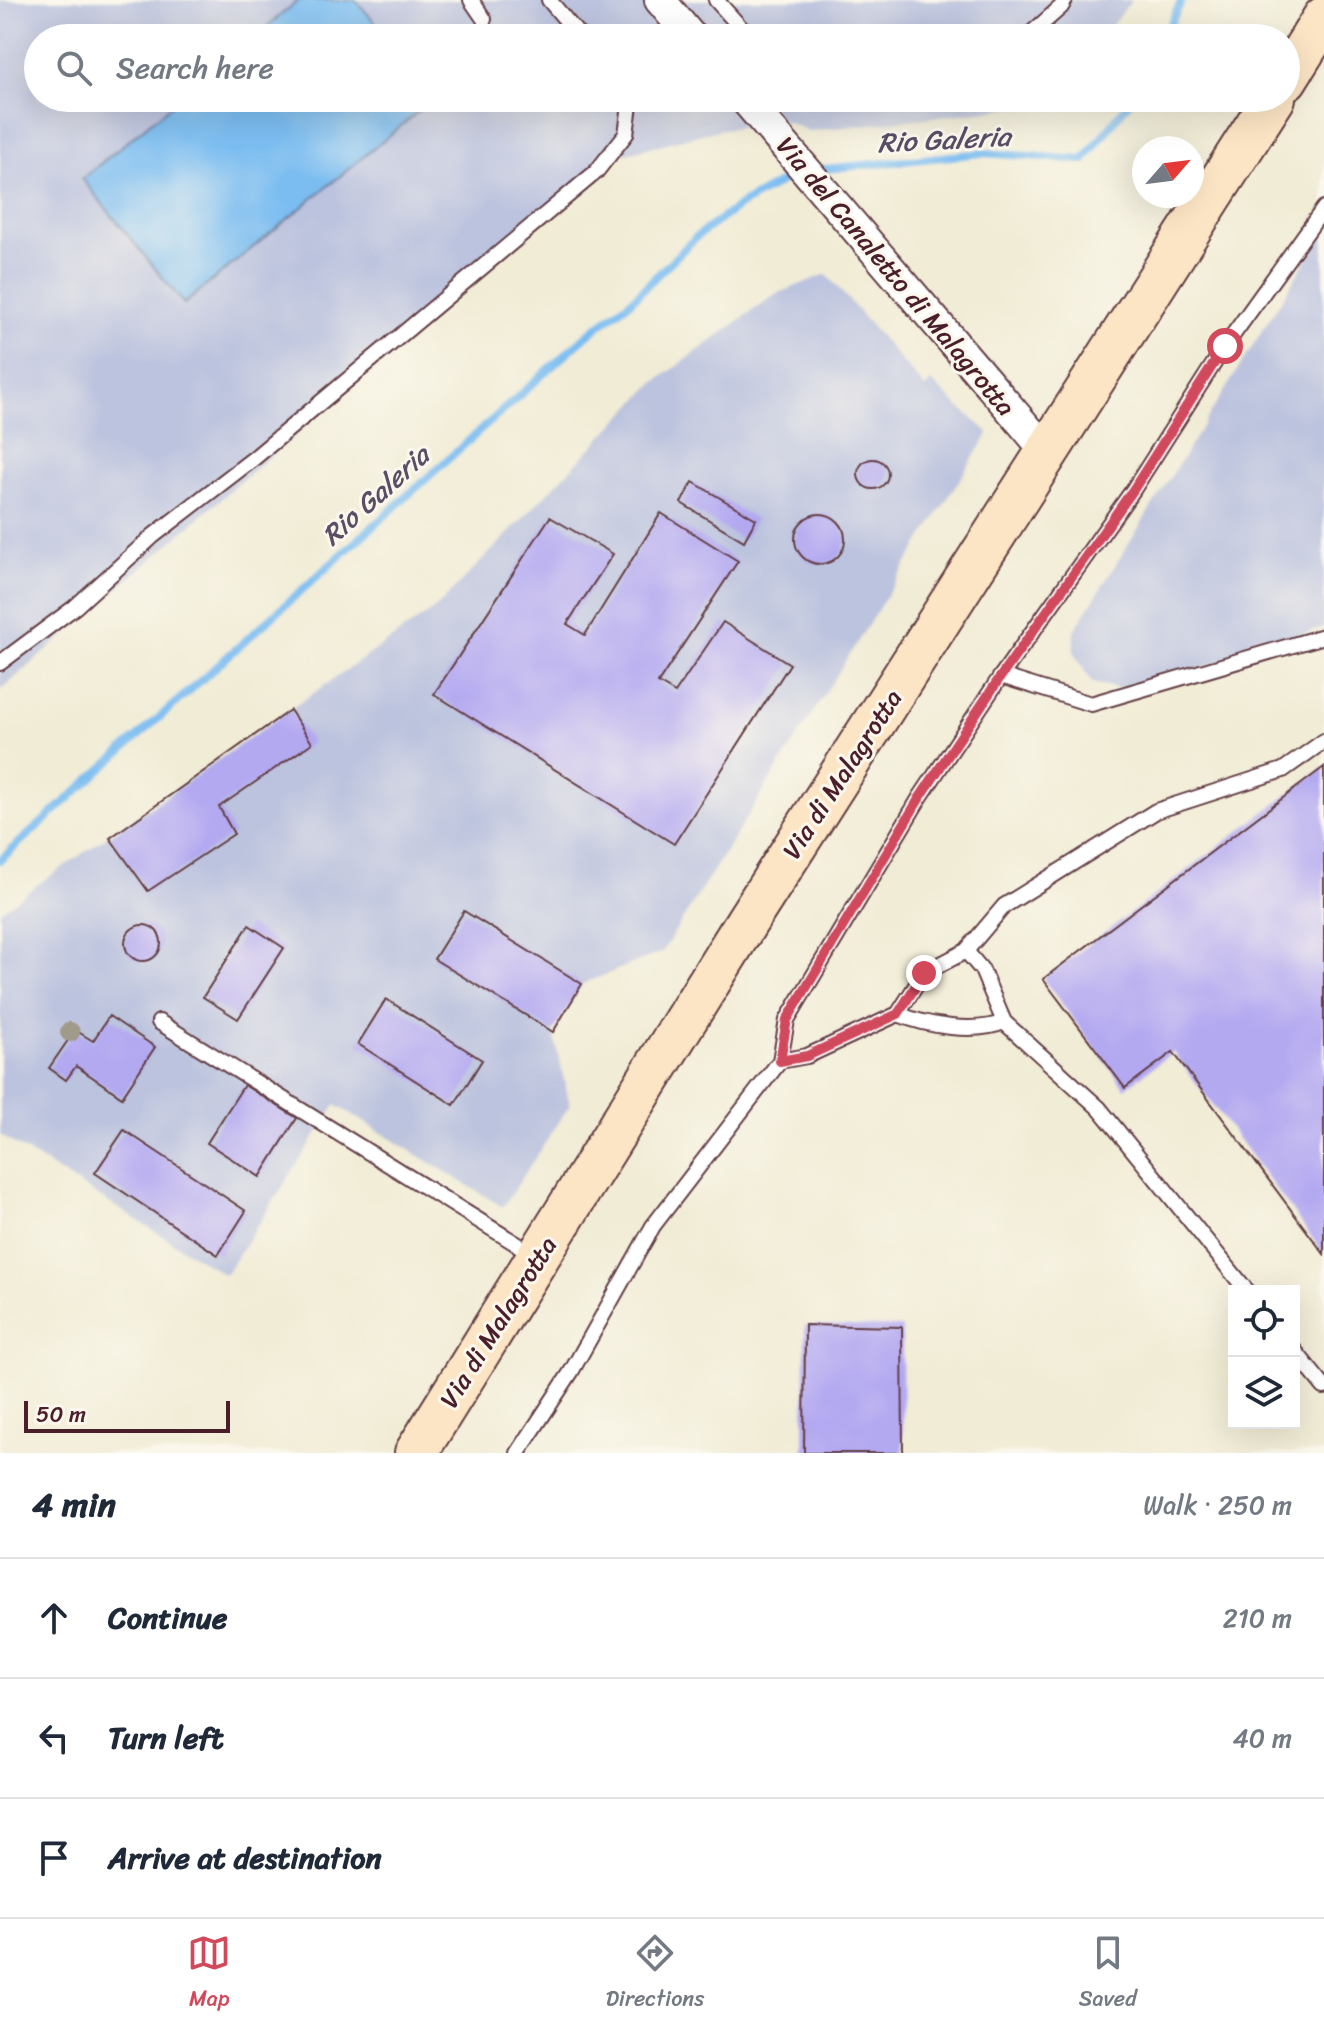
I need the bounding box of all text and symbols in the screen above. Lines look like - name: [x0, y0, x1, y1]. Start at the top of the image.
- search box: [24, 24, 1300, 112]
- text: Search here: [116, 41, 274, 95]
- icon: search: [52, 46, 96, 90]
- water label: Rio Galeria: [876, 111, 1015, 167]
- street label: Via del Canaletto di Malagrotta: [764, 125, 1028, 427]
- north arrow: [1132, 136, 1204, 208]
- route start: [1207, 328, 1243, 364]
- water label: Rio Galeria: [309, 431, 443, 558]
- street label: Via di Malagrotta: [769, 679, 915, 869]
- route end: [906, 955, 942, 991]
- street label: Via di Malagrotta: [427, 1227, 569, 1417]
- map controls: [1228, 1285, 1300, 1429]
- button: locate: [1228, 1285, 1300, 1357]
- button: layers: [1228, 1357, 1300, 1429]
- text: 50 m: [36, 1395, 86, 1434]
- scale bar: [24, 1397, 230, 1433]
- text: 4 min: [32, 1475, 116, 1535]
- text: Walk · 250 m: [1143, 1482, 1292, 1528]
- text: Continue: [108, 1591, 227, 1645]
- text: 210 m: [1223, 1595, 1292, 1641]
- icon: ahead: [32, 1596, 76, 1640]
- text: Turn left: [108, 1711, 224, 1765]
- text: 40 m: [1233, 1715, 1292, 1761]
- icon: left: [32, 1716, 76, 1760]
- text: Arrive at destination: [108, 1831, 382, 1885]
- icon: arrive: [32, 1836, 76, 1880]
- tab: Map: [187, 1931, 231, 2018]
- tab: Directions: [606, 1931, 704, 2018]
- tab: Saved: [1079, 1931, 1137, 2018]

